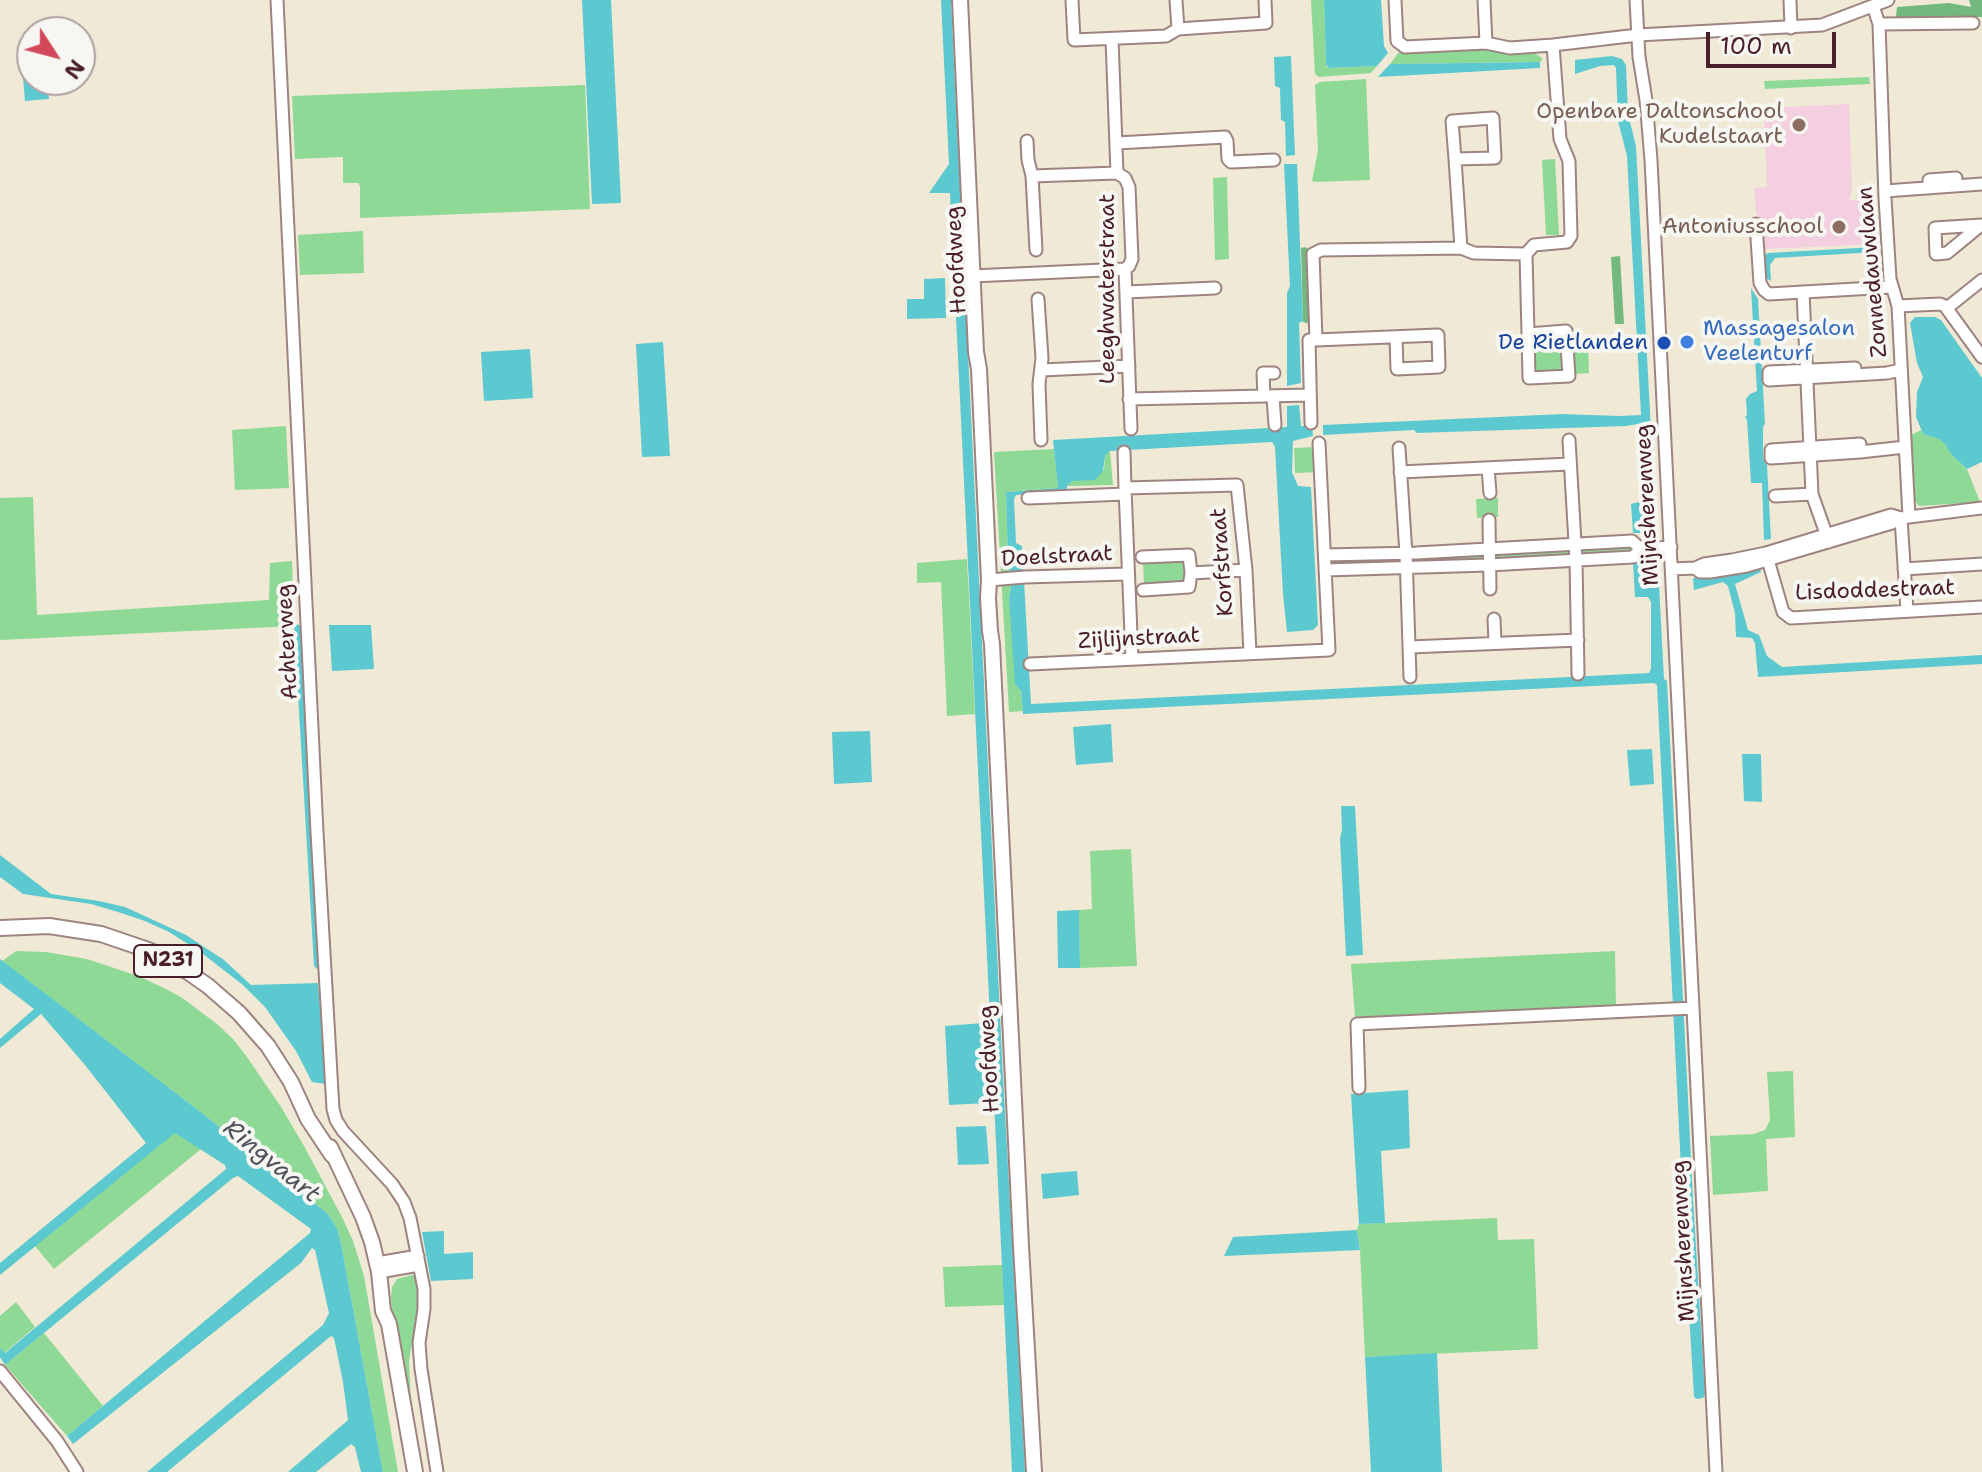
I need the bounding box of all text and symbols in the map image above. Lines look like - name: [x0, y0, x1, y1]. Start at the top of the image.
- north arrow: [16, 16, 96, 96]
- scale bar: [1710, 16, 1840, 66]
- text: 100 m: [1720, 30, 1792, 62]
- text: N: [57, 54, 91, 85]
- place label: Openbare Daltonschool Kudelstaart: [1536, 99, 1783, 150]
- marker: Openbare Daltonschool Kudelstaart: [1790, 116, 1808, 134]
- street label: Zonnedauwlaan: [1852, 185, 1894, 359]
- street label: Leeghwaterstraat: [1095, 194, 1121, 384]
- street label: Hoofdweg: [941, 205, 973, 315]
- place label: Antoniusschool: [1662, 214, 1823, 240]
- marker: Antoniusschool: [1830, 218, 1848, 236]
- place label: Massagesalon Veelenturf: [1703, 316, 1855, 368]
- place label: De Rietlanden: [1498, 330, 1648, 356]
- marker: Massagesalon Veelenturf: [1678, 333, 1696, 351]
- marker: De Rietlanden: [1655, 334, 1673, 352]
- street label: Mijnsherenweg: [1631, 424, 1665, 586]
- street label: Korfstraat: [1206, 507, 1240, 617]
- street label: Doelstraat: [1000, 541, 1114, 573]
- street label: Lisdoddestraat: [1795, 575, 1955, 607]
- street label: Achterweg: [272, 583, 304, 701]
- street label: Zijlijnstraat: [1077, 623, 1201, 655]
- road number: N231: [134, 945, 202, 977]
- street label: Hoofdweg: [974, 1004, 1006, 1114]
- water label: Ringvaart: [217, 1114, 325, 1210]
- street label: Mijnsherenweg: [1667, 1160, 1701, 1322]

